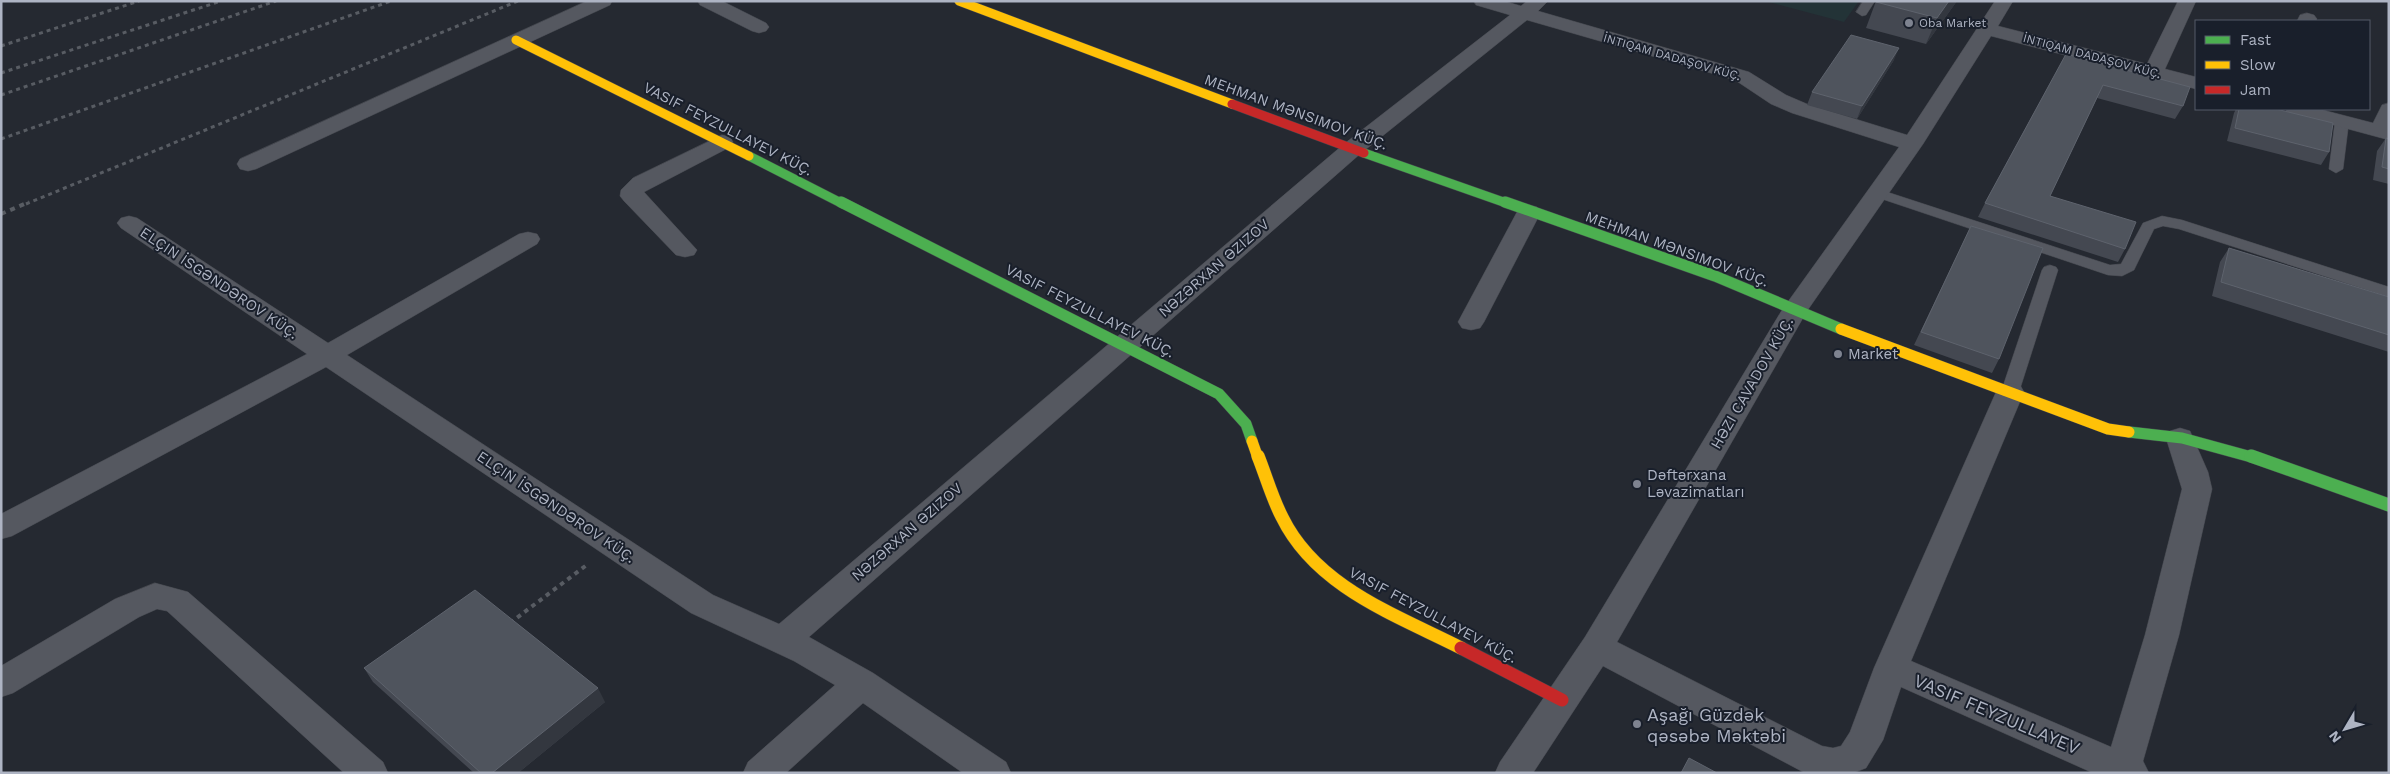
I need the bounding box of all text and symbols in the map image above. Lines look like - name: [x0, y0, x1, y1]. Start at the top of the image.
- place label: Oba Market: [1919, 16, 1986, 30]
- marker: Oba Market: [1903, 17, 1915, 29]
- legend: [2195, 20, 2370, 110]
- street label: İNTIQAM DADAŞOV KÜÇ.: [1602, 31, 1742, 83]
- street label: İNTIQAM DADAŞOV KÜÇ.: [2021, 31, 2163, 81]
- text: Fast: [2240, 31, 2272, 49]
- text: Slow: [2240, 56, 2276, 74]
- street label: MEHMAN MƏNSIMOV KÜÇ.: [1202, 70, 1390, 154]
- street label: VASIF FEYZULLAYEV KÜÇ.: [640, 78, 816, 180]
- text: Jam: [2240, 81, 2271, 99]
- street label: MEHMAN MƏNSIMOV KÜÇ.: [1583, 207, 1771, 291]
- street label: NƏZƏRXAN ƏZIZOV: [1155, 215, 1273, 321]
- street label: ELÇIN İSGƏNDƏROV KÜÇ.: [136, 223, 302, 343]
- street label: VASIF FEYZULLAYEV KÜÇ.: [1002, 260, 1178, 362]
- street label: HƏZI CAVADOV KÜÇ.: [1707, 314, 1797, 452]
- place label: Market: [1848, 345, 1899, 363]
- marker: Market: [1832, 348, 1844, 360]
- street label: ELÇIN İSGƏNDƏROV KÜÇ.: [473, 447, 639, 567]
- place label: Dəftərxana Ləvazimatları: [1647, 466, 1744, 501]
- marker: Dəftərxana Ləvazimatları: [1631, 478, 1643, 490]
- street label: NƏZƏRXAN ƏZIZOV: [848, 479, 966, 585]
- street label: VASIF FEYZULLAYEV KÜÇ.: [1346, 563, 1520, 667]
- street label: VASIF FEYZULLAYEV: [1911, 670, 2083, 759]
- place label: Aşağı Güzdək qəsəbə Məktəbi: [1647, 704, 1786, 746]
- north arrow: [2320, 704, 2370, 754]
- marker: Aşağı Güzdək qəsəbə Məktəbi: [1631, 718, 1643, 730]
- text: N: [2325, 728, 2344, 746]

